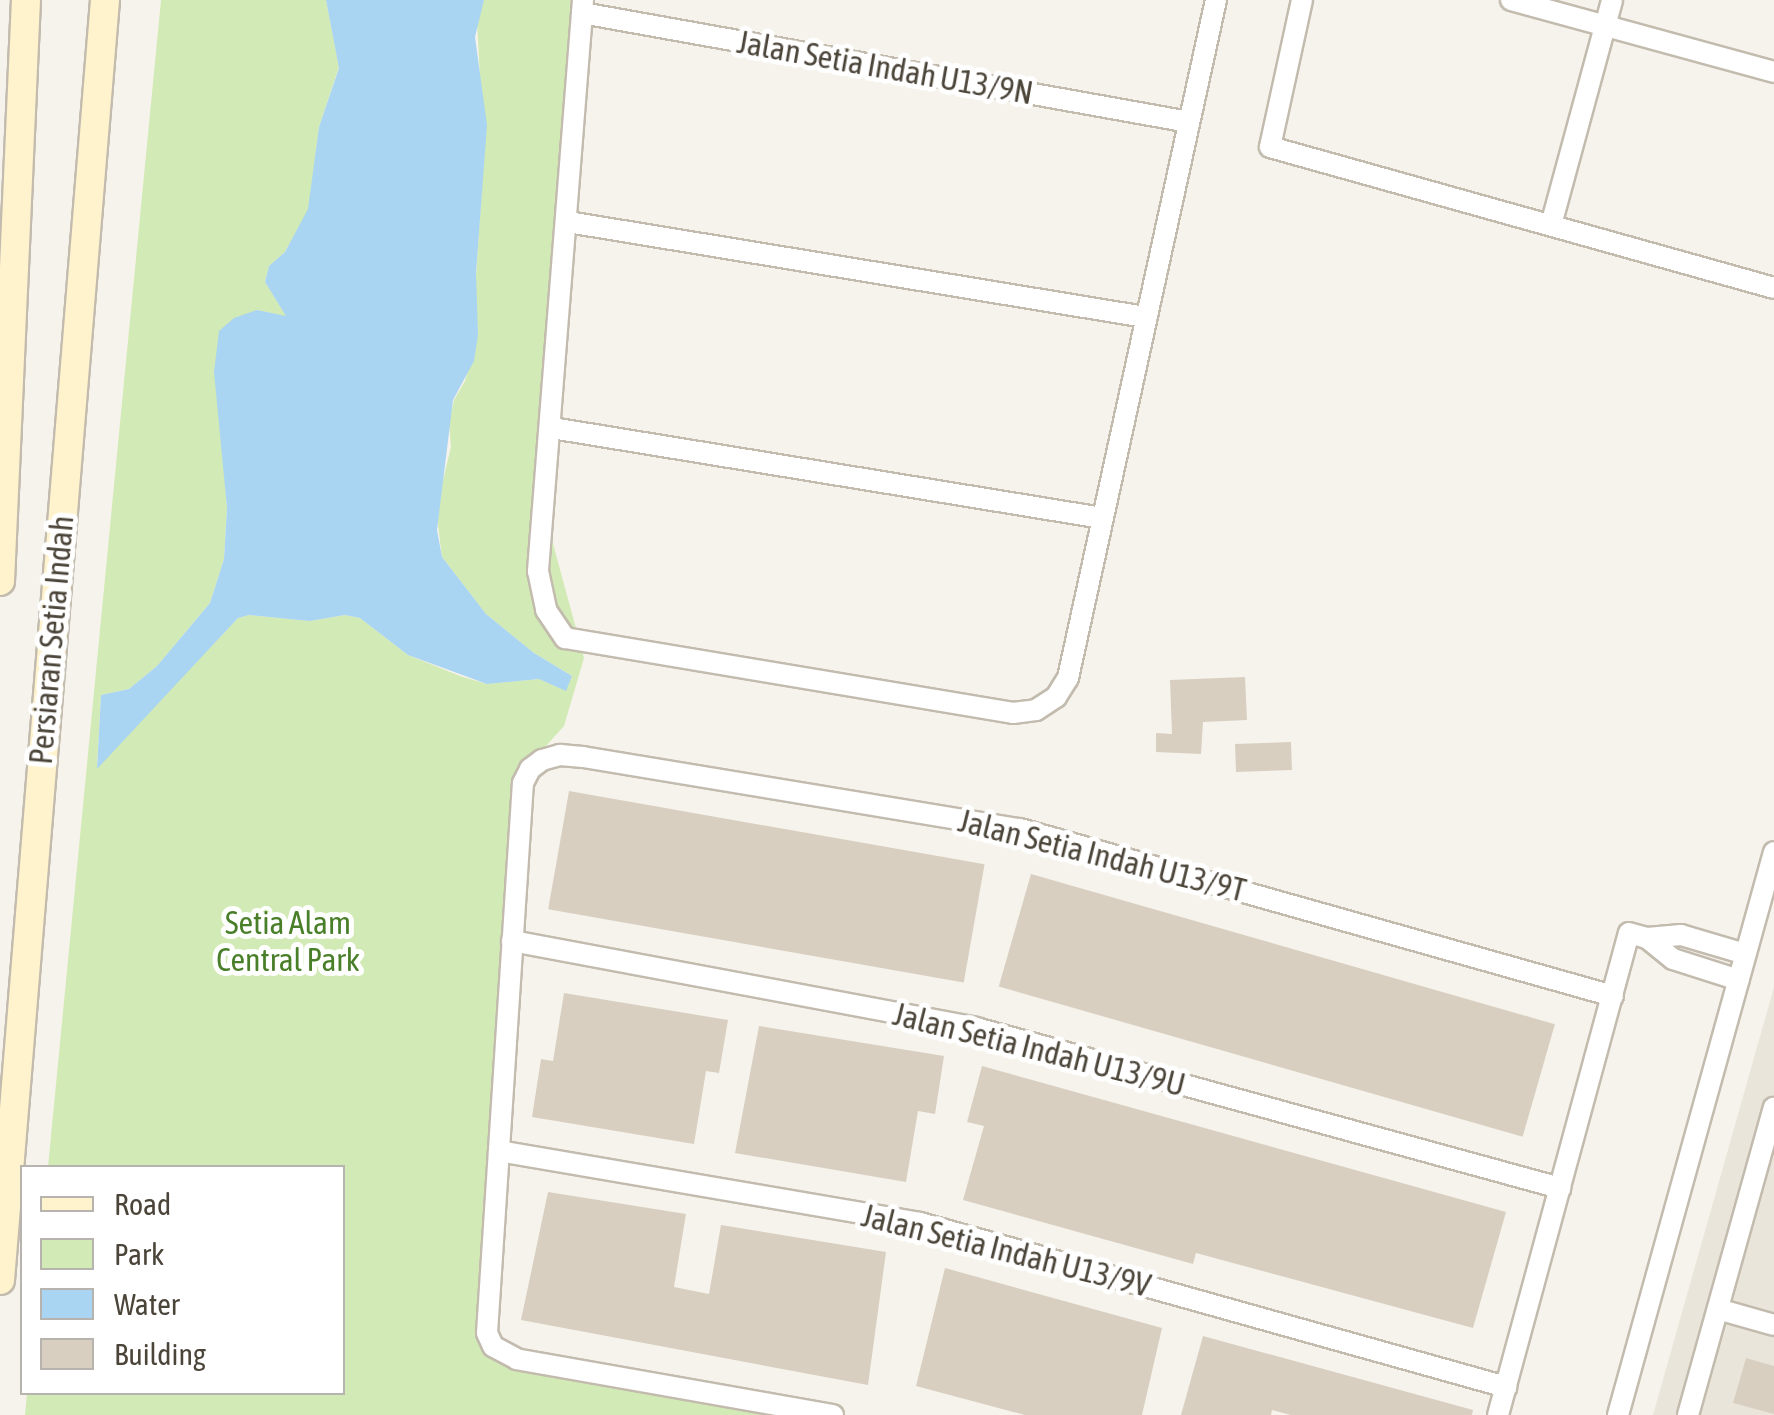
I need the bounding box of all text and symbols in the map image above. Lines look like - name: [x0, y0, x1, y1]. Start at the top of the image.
- street label: Jalan Setia Indah U13/9N: [734, 23, 1036, 113]
- street label: Persiaran Setia Indah: [22, 514, 82, 766]
- street label: Jalan Setia Indah U13/9T: [954, 802, 1250, 910]
- park label: Setia Alam Central Park: [216, 905, 360, 980]
- street label: Jalan Setia Indah U13/9U: [889, 995, 1189, 1105]
- legend: [20, 1165, 345, 1395]
- text: Road: [114, 1187, 171, 1221]
- street label: Jalan Setia Indah U13/9V: [858, 1197, 1154, 1305]
- text: Park: [114, 1237, 164, 1271]
- text: Water: [114, 1287, 180, 1321]
- text: Building: [114, 1337, 206, 1371]

